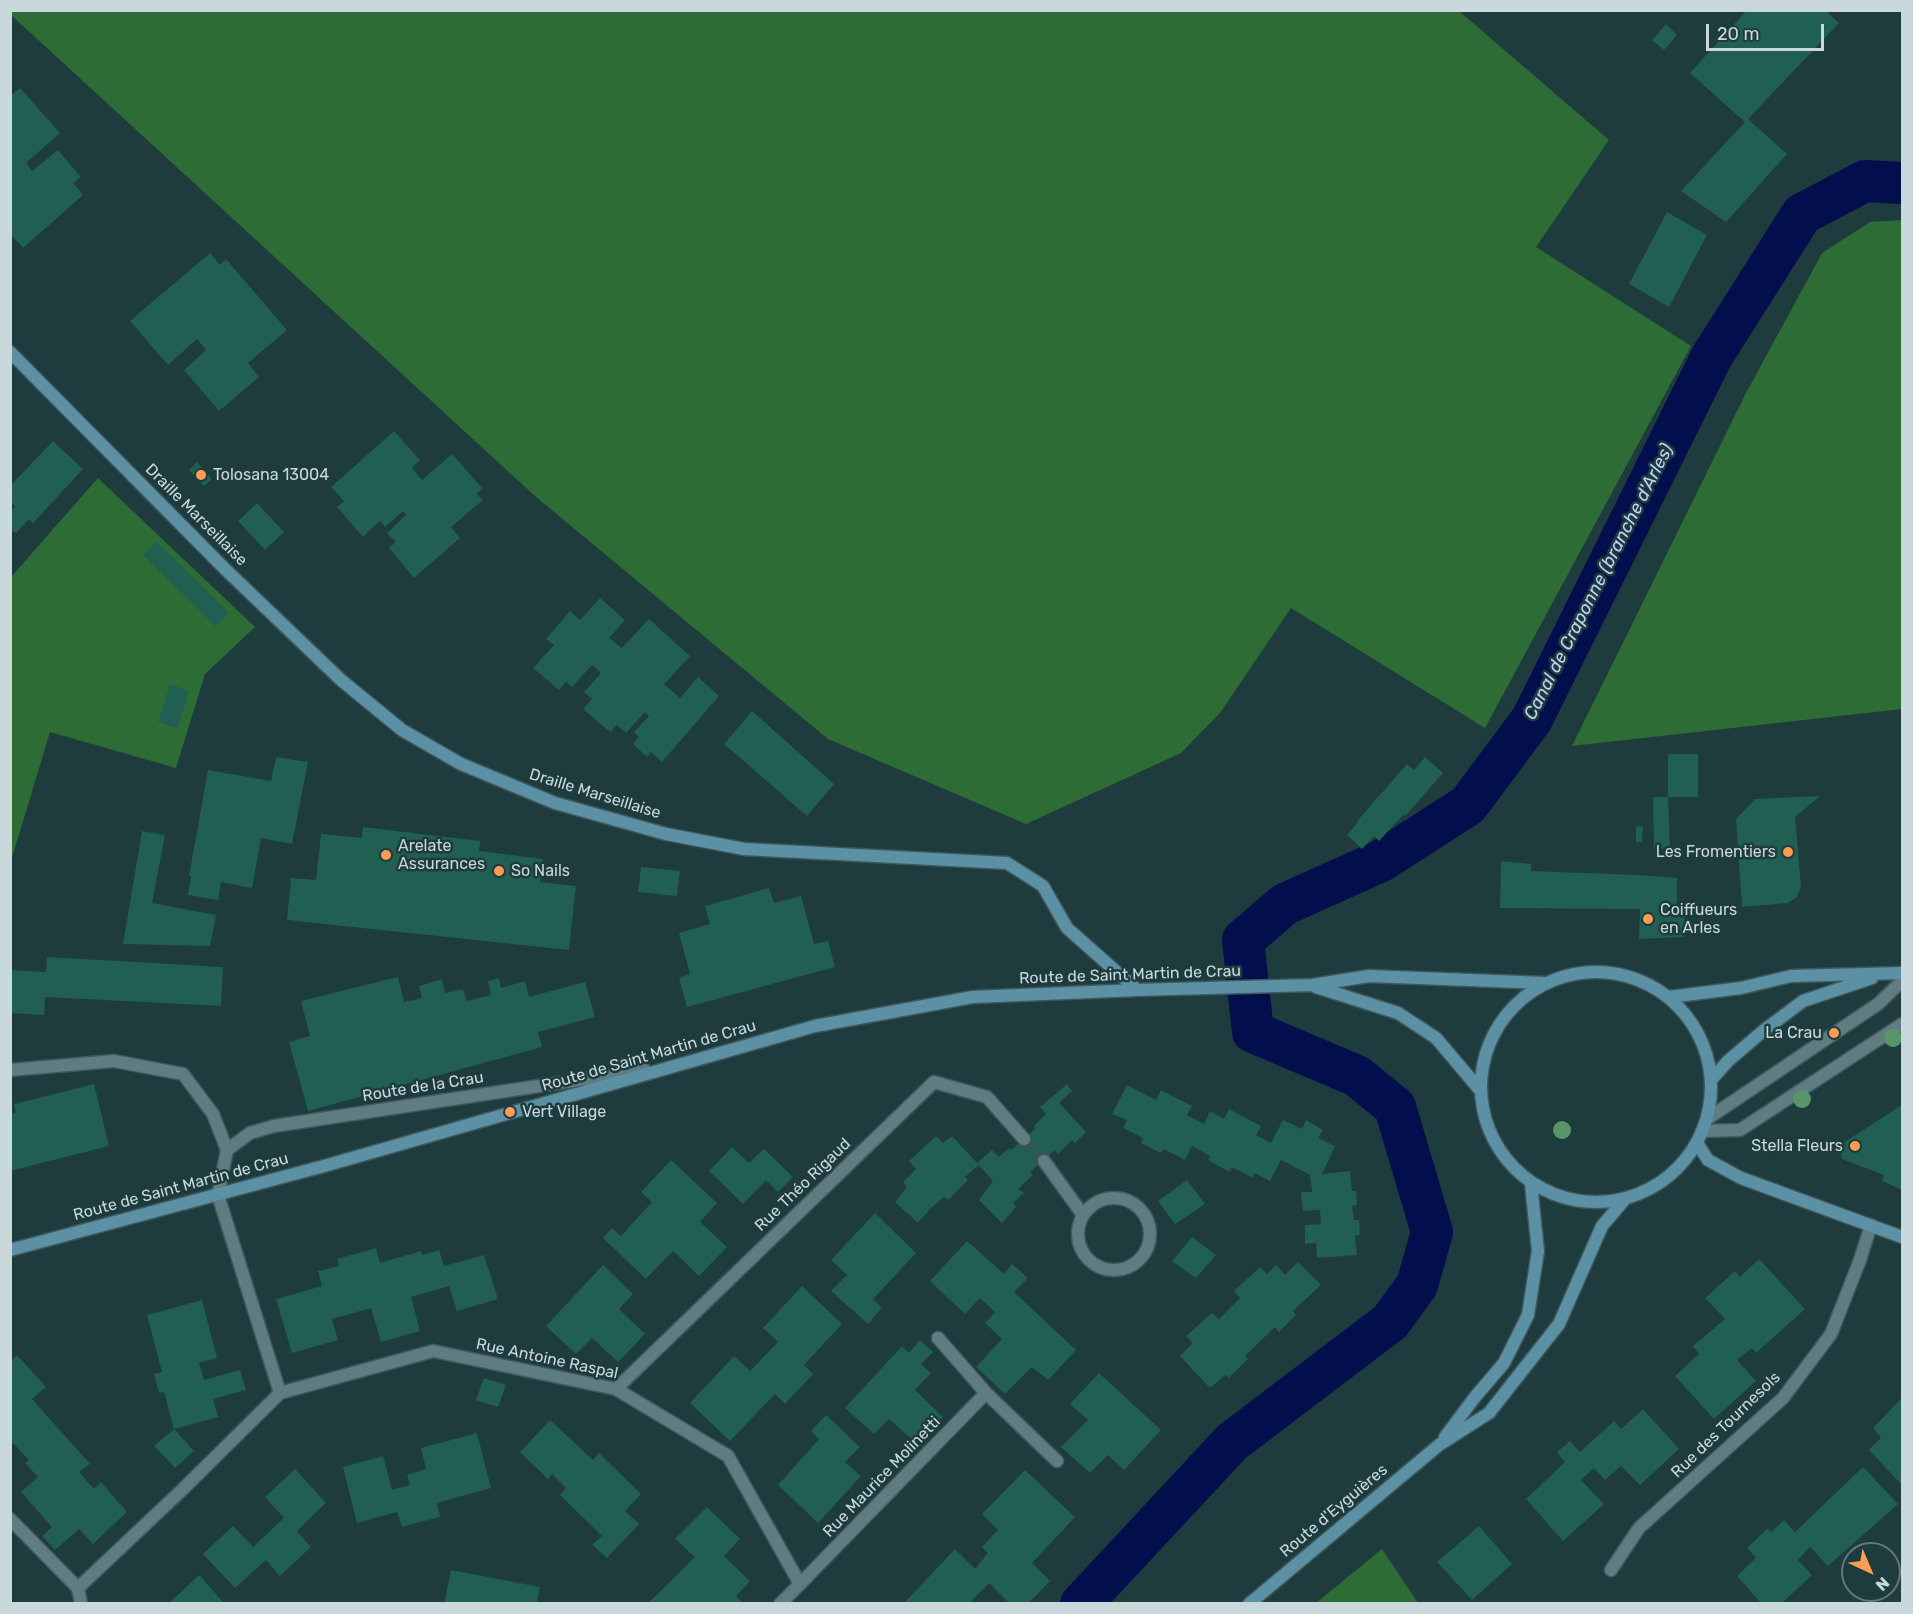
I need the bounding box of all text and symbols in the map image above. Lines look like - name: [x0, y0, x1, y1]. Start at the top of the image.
- scale bar: [1709, 12, 1828, 50]
- text: 20 m: [1717, 23, 1759, 45]
- water label: Canal de Craponne (branche d'Arles): [1520, 440, 1678, 724]
- street label: Draille Marseillaise: [141, 460, 251, 570]
- place label: Tolosana 13004: [213, 465, 329, 485]
- marker: Tolosana 13004: [194, 468, 208, 482]
- street label: Draille Marseillaise: [527, 765, 663, 823]
- place label: Arelate Assurances: [398, 836, 485, 874]
- place label: Les Fromentiers: [1656, 842, 1776, 862]
- marker: Les Fromentiers: [1781, 845, 1795, 859]
- marker: Arelate Assurances: [379, 848, 393, 862]
- place label: So Nails: [511, 861, 570, 881]
- marker: So Nails: [492, 864, 506, 878]
- place label: Coiffueurs en Arles: [1660, 900, 1737, 938]
- marker: Coiffueurs en Arles: [1641, 912, 1655, 926]
- street label: Route de Saint Martin de Crau: [1019, 962, 1241, 988]
- street label: Route de Saint Martin de Crau: [540, 1016, 758, 1096]
- place label: La Crau: [1765, 1023, 1822, 1043]
- marker: La Crau: [1827, 1026, 1841, 1040]
- street label: Route de la Crau: [361, 1068, 485, 1106]
- place label: Vert Village: [522, 1102, 606, 1122]
- marker: Vert Village: [503, 1105, 517, 1119]
- street label: Rue Théo Rigaud: [751, 1134, 855, 1236]
- place label: Stella Fleurs: [1751, 1136, 1843, 1156]
- marker: Stella Fleurs: [1848, 1139, 1862, 1153]
- street label: Route de Saint Martin de Crau: [71, 1149, 291, 1225]
- street label: Rue Antoine Raspal: [474, 1335, 620, 1383]
- street label: Rue des Tournesols: [1667, 1368, 1785, 1482]
- street label: Rue Maurice Molinetti: [819, 1413, 945, 1541]
- street label: Route d'Eyguières: [1276, 1460, 1392, 1562]
- north arrow: [1841, 1542, 1901, 1602]
- text: N: [1872, 1573, 1893, 1595]

